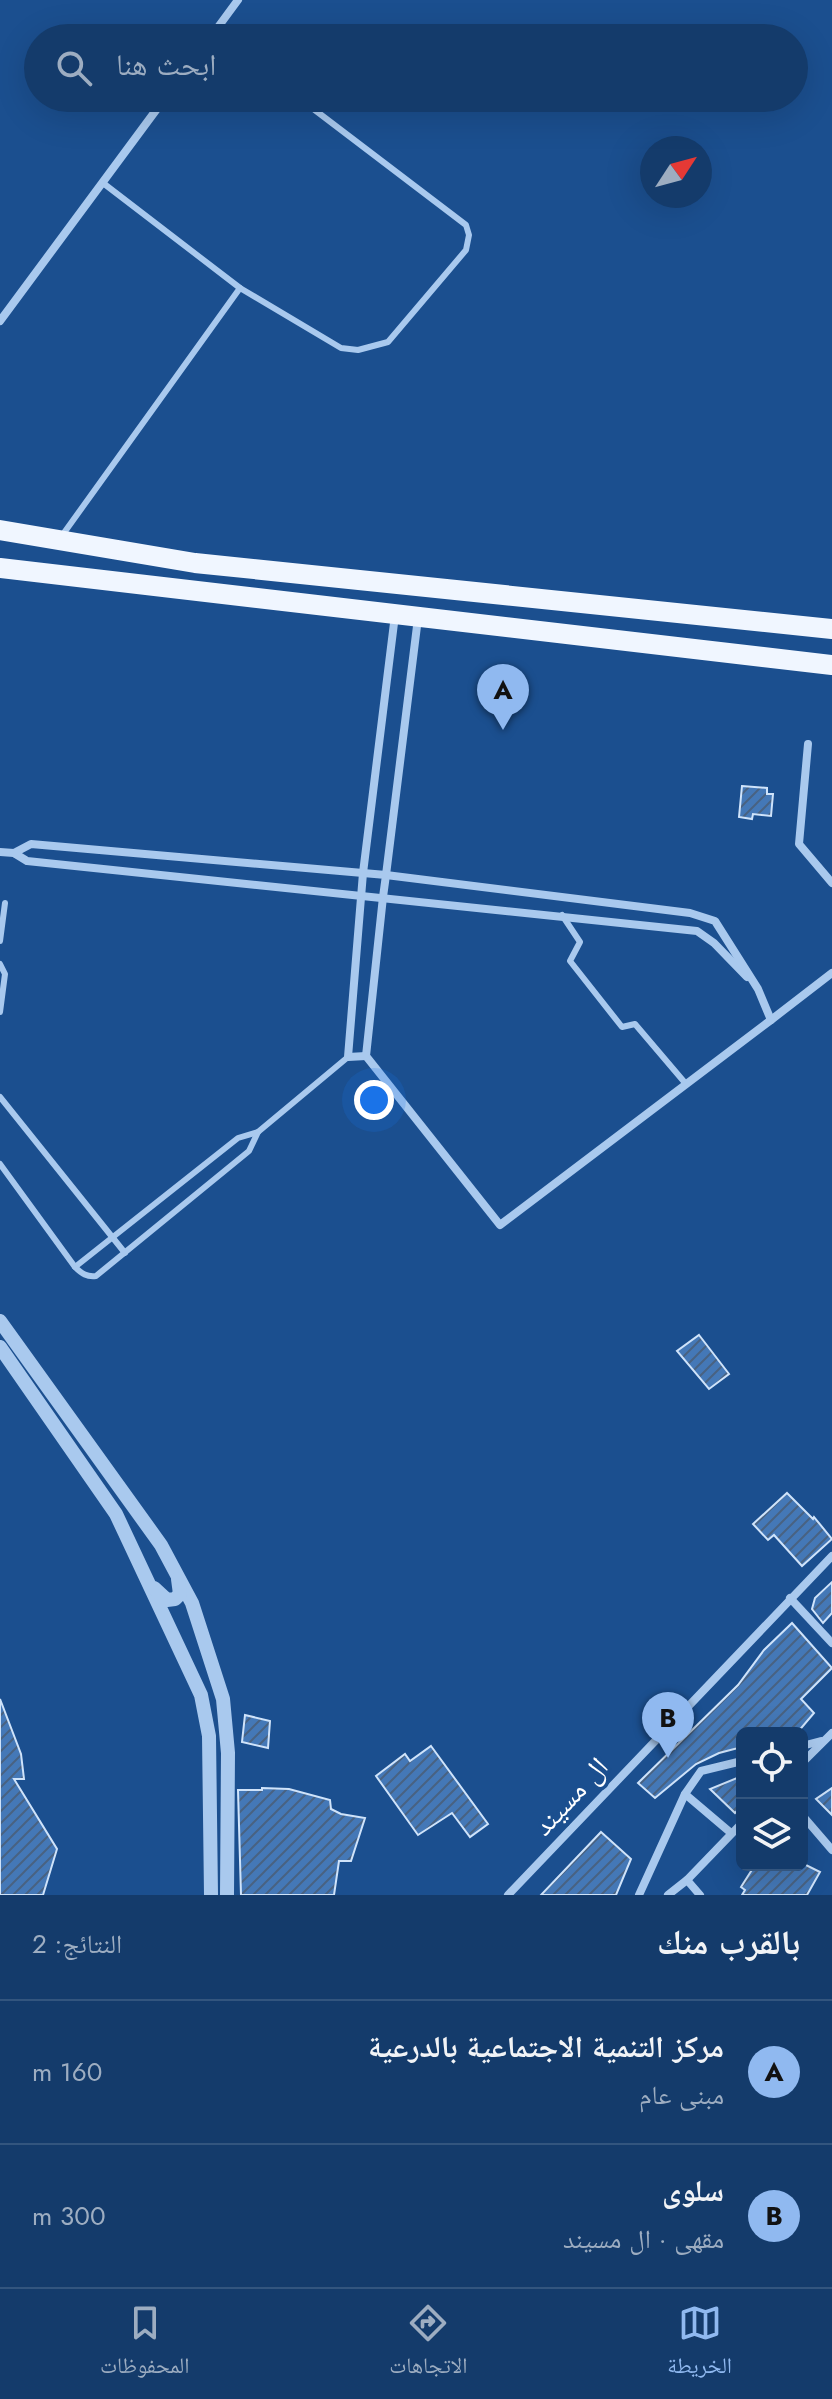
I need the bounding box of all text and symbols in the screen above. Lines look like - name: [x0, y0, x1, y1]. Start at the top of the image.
- search box: [24, 24, 808, 112]
- text: ابحث هنا: [116, 43, 216, 86]
- icon: search: [52, 46, 96, 90]
- north arrow: [640, 136, 712, 208]
- pin: A: [477, 664, 529, 730]
- your location: [354, 1080, 394, 1120]
- pin: B: [642, 1692, 694, 1758]
- map controls: [736, 1727, 808, 1871]
- button: locate: [736, 1727, 808, 1799]
- street label: ال مسيند: [523, 1748, 618, 1845]
- button: layers: [736, 1799, 808, 1871]
- text: بالقرب منك: [657, 1918, 800, 1967]
- text: النتائج: 2: [32, 1925, 122, 1963]
- text: مركز التنمية الاجتماعية بالدرعية: [368, 2025, 724, 2068]
- text: 160 m: [32, 2053, 102, 2091]
- text: A: [764, 2053, 784, 2091]
- text: مبنى عام: [639, 2076, 724, 2114]
- text: سلوى: [662, 2169, 724, 2212]
- text: 300 m: [32, 2197, 106, 2235]
- text: B: [765, 2197, 783, 2235]
- text: مقهى · ال مسيند: [563, 2220, 724, 2258]
- tab: المحفوظات: [100, 2301, 189, 2387]
- tab: الاتجاهات: [389, 2301, 467, 2387]
- tab: الخريطة: [667, 2301, 732, 2387]

